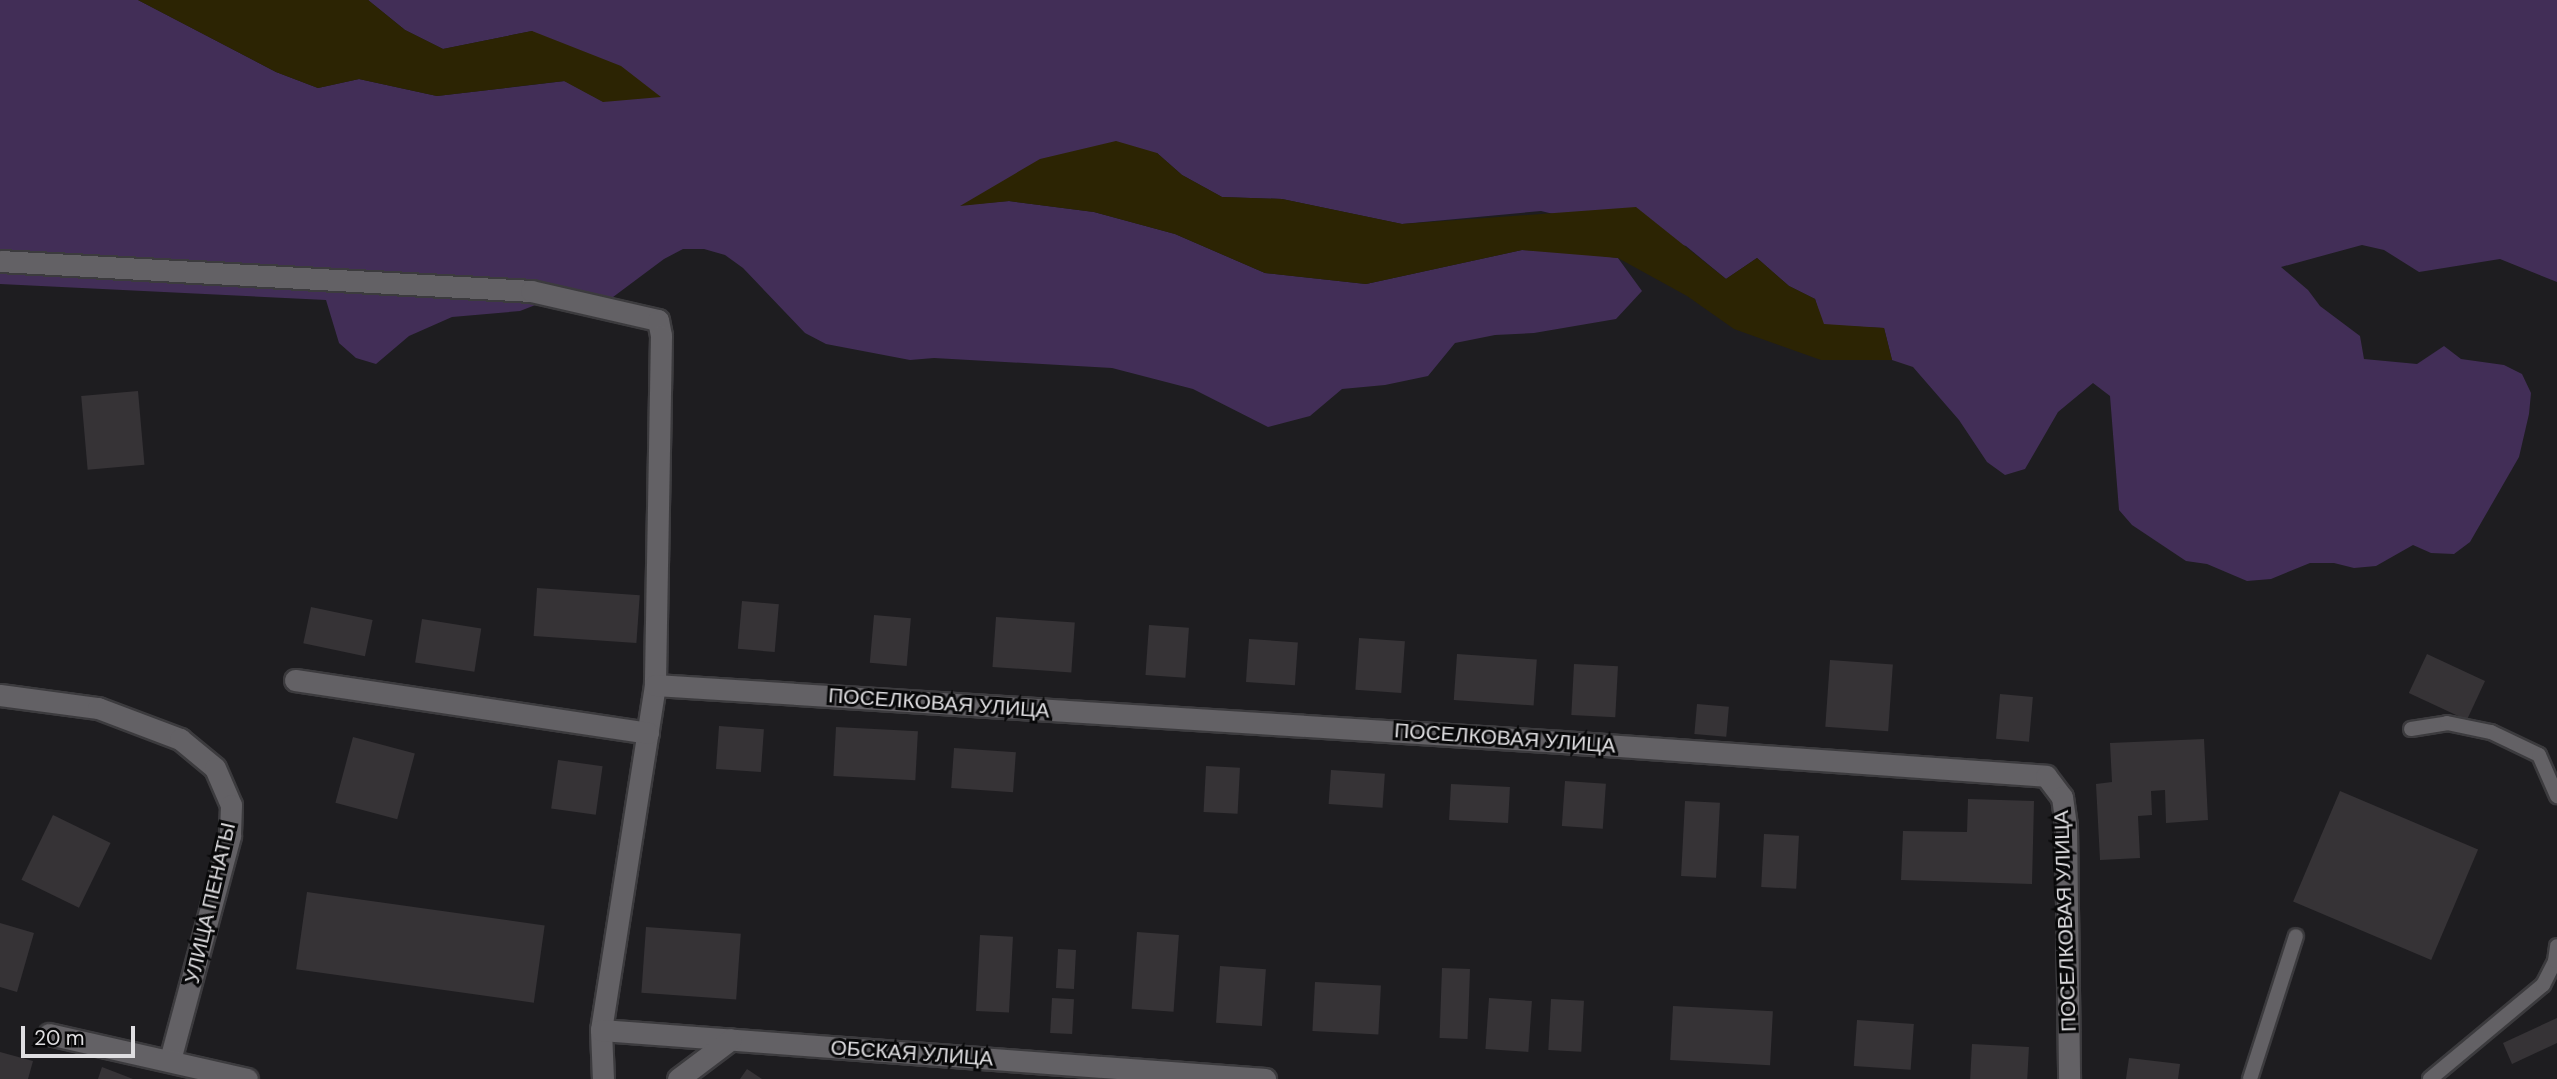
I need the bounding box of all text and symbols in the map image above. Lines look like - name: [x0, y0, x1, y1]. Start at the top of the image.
- street label: ПОСЕЛКОВАЯ УЛИЦА: [827, 683, 1051, 723]
- street label: ПОСЕЛКОВАЯ УЛИЦА: [1393, 718, 1617, 758]
- street label: ПОСЕЛКОВАЯ УЛИЦА: [2049, 810, 2081, 1032]
- street label: УЛИЦА ПЕНАТЫ: [179, 820, 241, 986]
- scale bar: [24, 1012, 138, 1056]
- text: 20 m: [34, 1024, 85, 1052]
- street label: ОБСКАЯ УЛИЦА: [830, 1035, 994, 1071]

